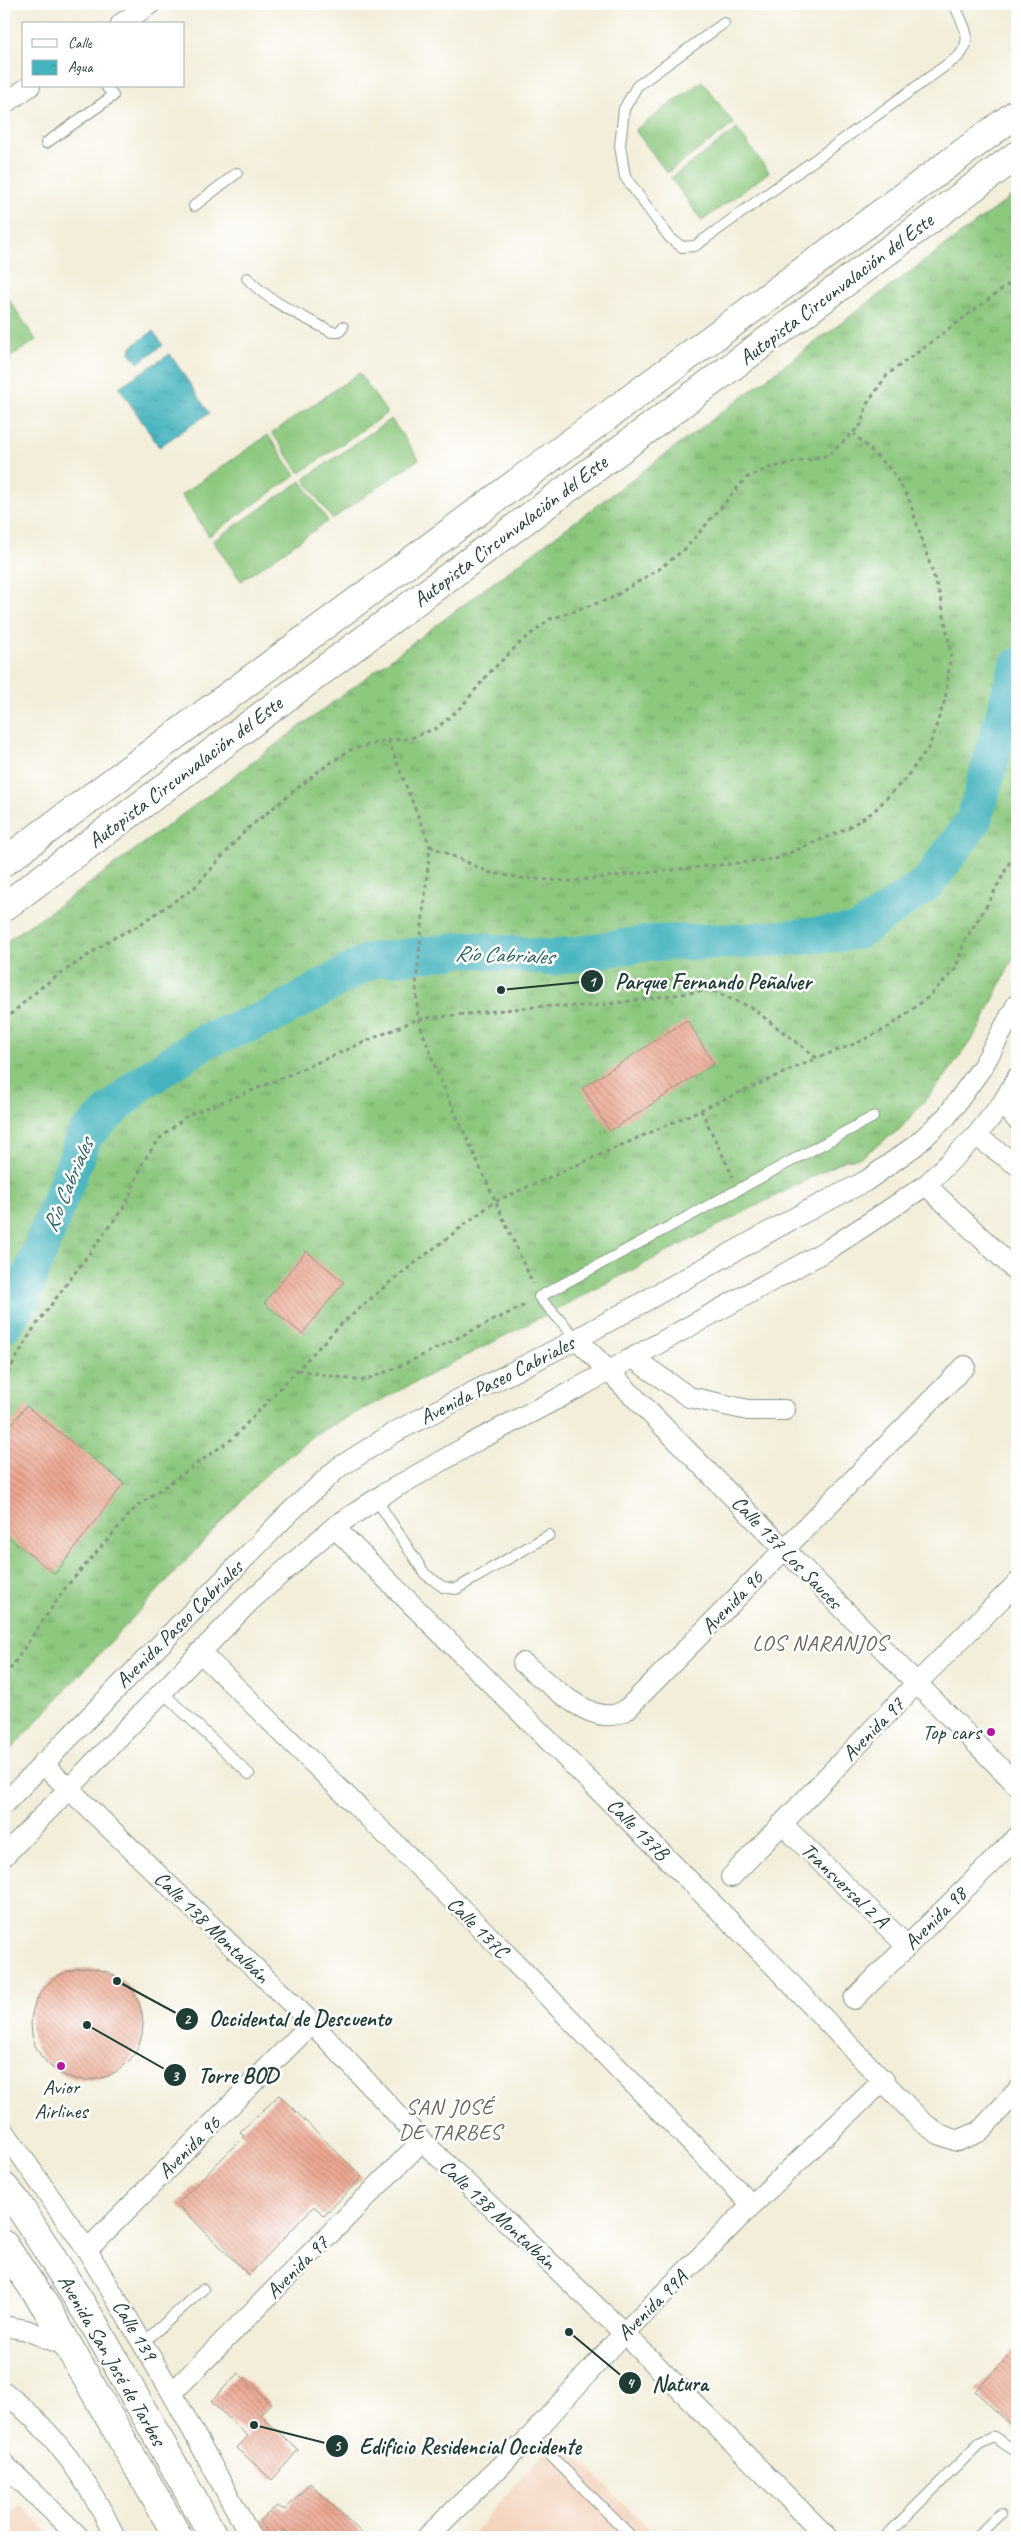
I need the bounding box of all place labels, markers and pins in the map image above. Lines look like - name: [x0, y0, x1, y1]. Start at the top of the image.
- callout: Parque Fernando Peñalver: [580, 963, 821, 1000]
- place label: Top cars: [922, 1719, 983, 1745]
- marker: Top cars: [985, 1726, 997, 1738]
- callout: Occidental de Descuento: [174, 2000, 401, 2037]
- callout: Torre BOD: [163, 2057, 288, 2094]
- marker: Avior Airlines: [55, 2060, 67, 2072]
- place label: Avior Airlines: [35, 2074, 89, 2124]
- callout: Natura: [617, 2365, 718, 2402]
- callout: Edificio Residencial Occidente: [325, 2428, 590, 2465]

